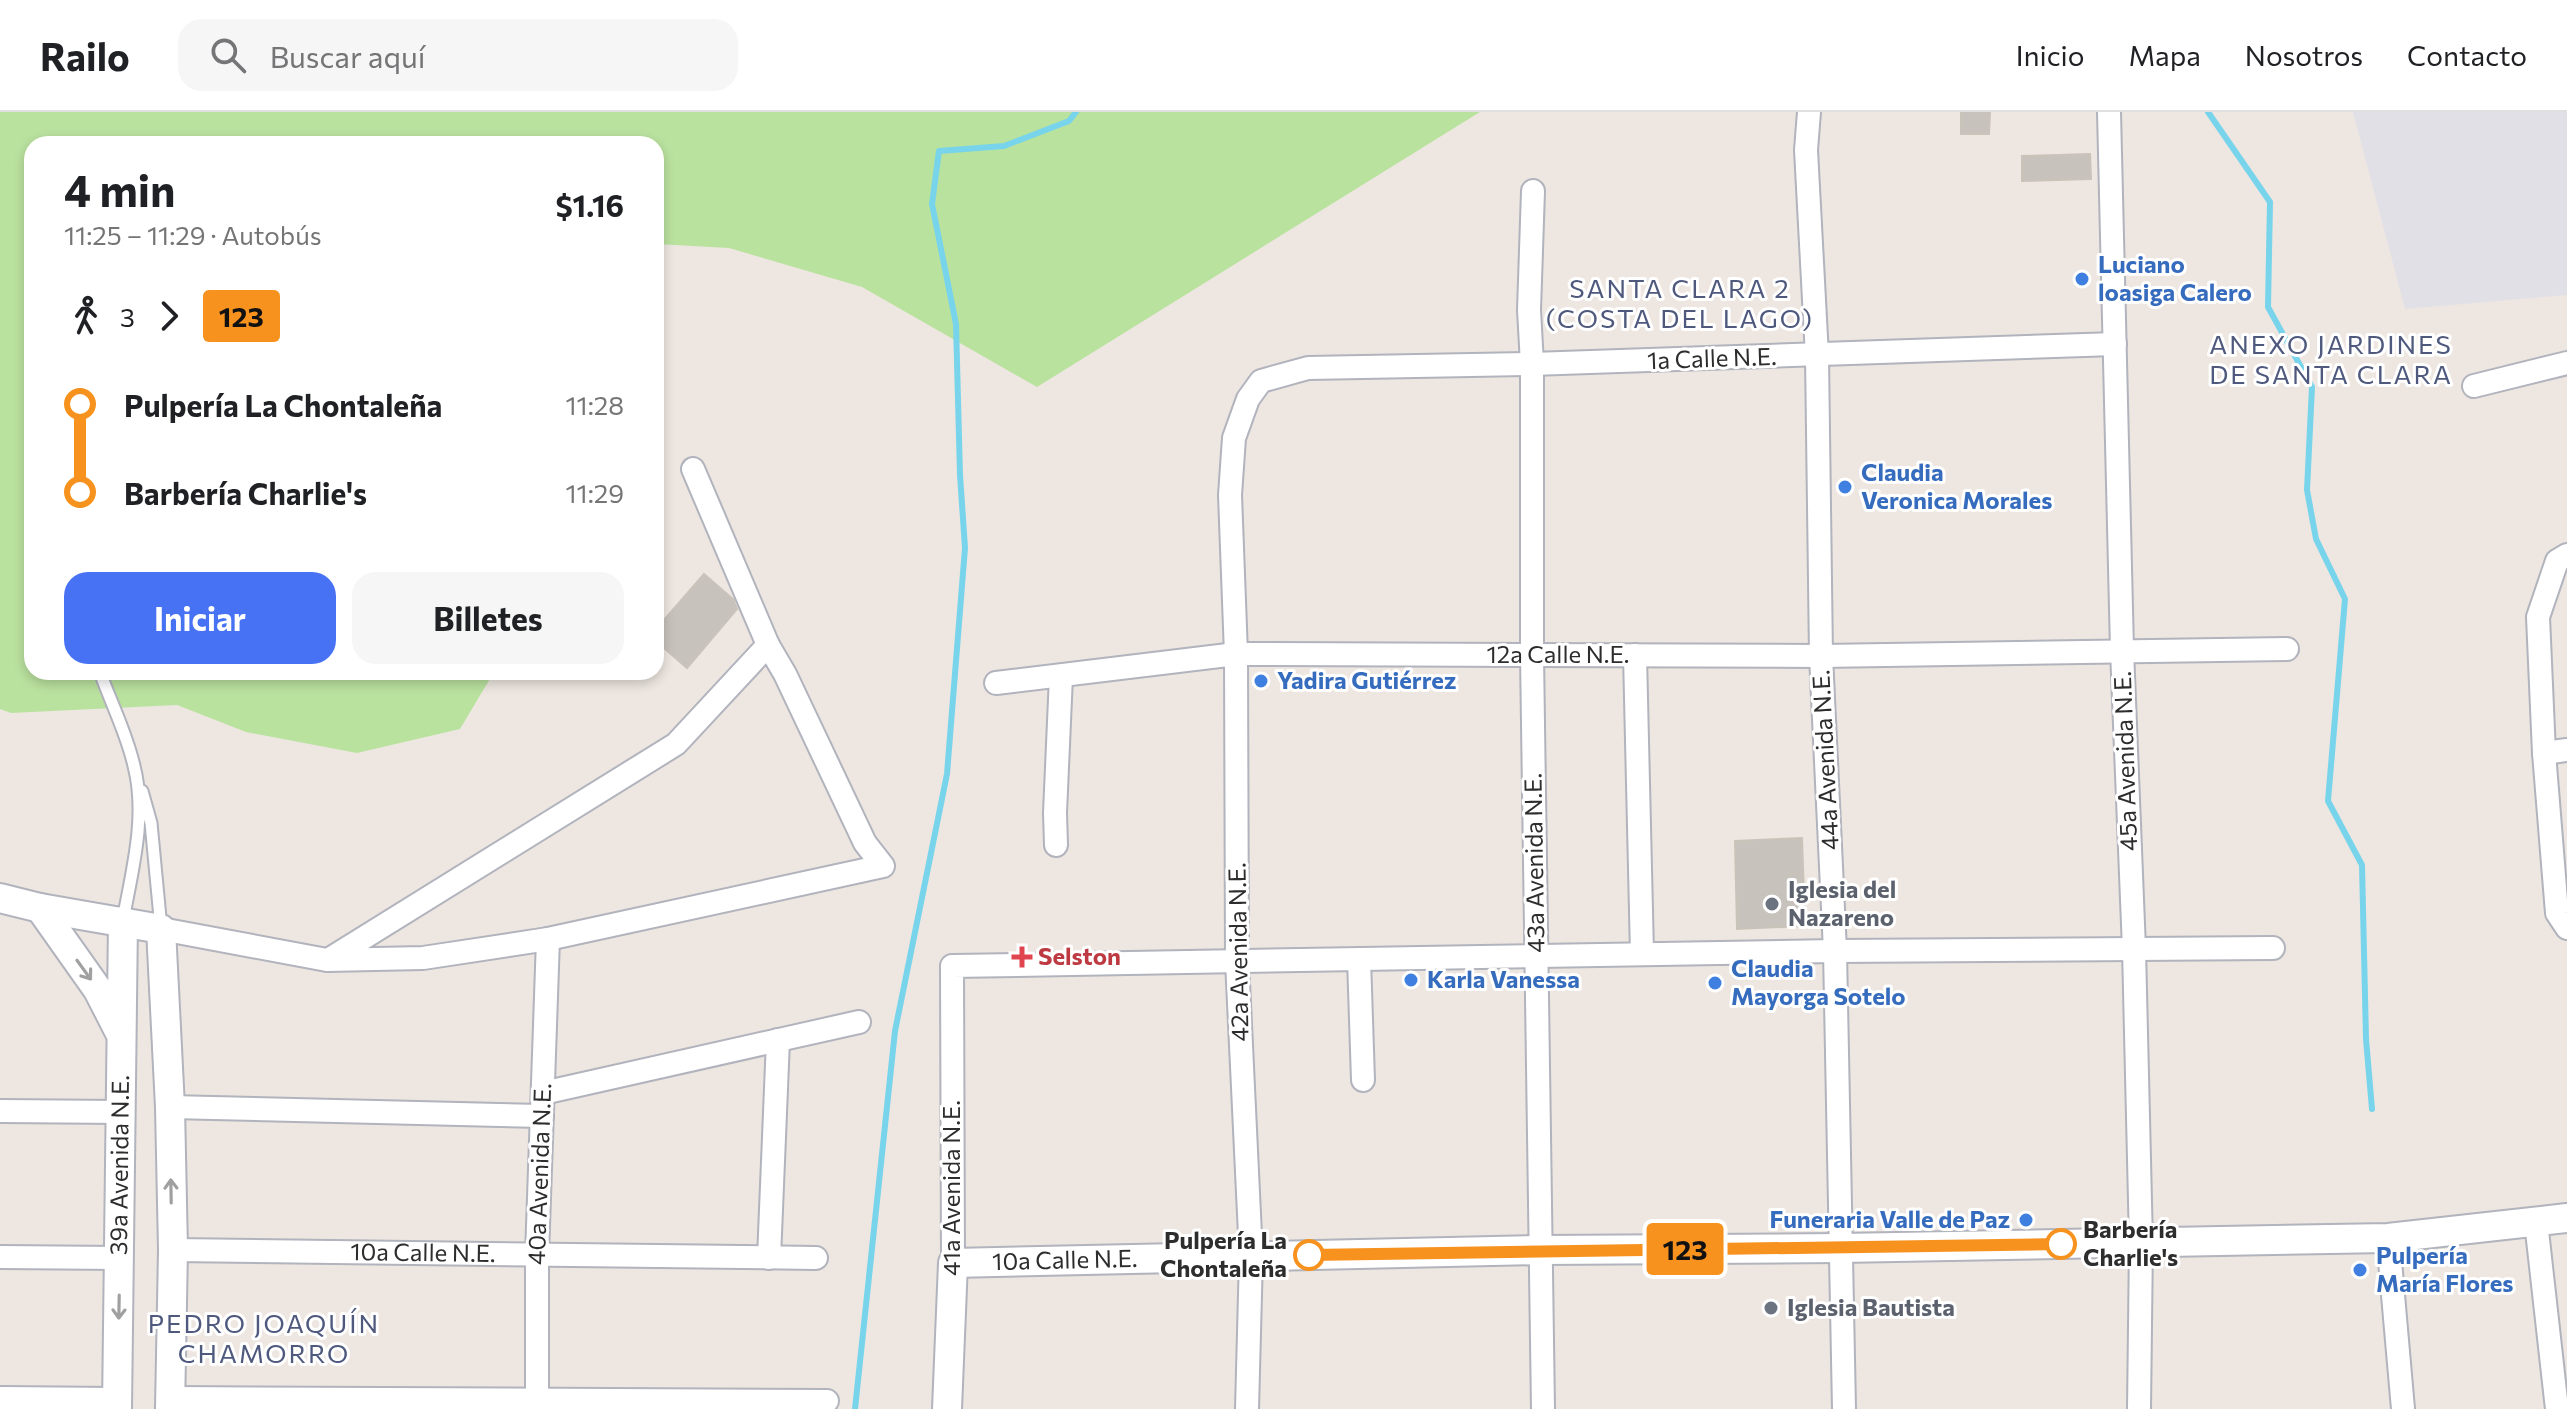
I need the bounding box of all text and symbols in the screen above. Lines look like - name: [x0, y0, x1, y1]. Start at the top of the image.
- search box: [178, 19, 738, 91]
- text: Railo: [40, 32, 130, 79]
- icon: search: [206, 33, 250, 77]
- text: Buscar aquí: [270, 37, 425, 74]
- text: Inicio: [2016, 38, 2084, 72]
- text: Mapa: [2128, 38, 2201, 72]
- text: Nosotros: [2245, 38, 2363, 72]
- text: Contacto: [2407, 38, 2527, 72]
- text: 4 min: [64, 162, 176, 216]
- text: $1.16: [555, 186, 624, 223]
- text: 11:25 – 11:29 · Autobús: [64, 219, 322, 250]
- place label: Luciano loasiga Calero: [2098, 249, 2252, 306]
- marker: Luciano loasiga Calero: [2073, 270, 2091, 288]
- district label: SANTA CLARA 2 (COSTA DEL LAGO): [1546, 272, 1814, 333]
- icon: walk: [64, 294, 108, 338]
- icon: forward: [147, 294, 191, 338]
- text: 123: [219, 299, 264, 333]
- text: 3: [120, 301, 135, 332]
- district label: ANEXO JARDINES DE SANTA CLARA: [2209, 328, 2453, 389]
- street label: 1a Calle N.E.: [1647, 341, 1777, 374]
- text: Pulpería La Chontaleña: [124, 386, 442, 423]
- text: 11:28: [566, 389, 624, 420]
- place label: Claudia Veronica Morales: [1861, 457, 2052, 514]
- text: Barbería Charlie's: [124, 474, 367, 511]
- text: 11:29: [566, 477, 624, 508]
- marker: Claudia Veronica Morales: [1836, 478, 1854, 496]
- button: Iniciar: [64, 572, 336, 664]
- button: Billetes: [352, 572, 624, 664]
- street label: 12a Calle N.E.: [1487, 639, 1629, 668]
- place label: Yadira Gutiérrez: [1277, 665, 1456, 694]
- street label: 44a Avenida N.E.: [1805, 669, 1844, 851]
- street label: 45a Avenida N.E.: [2107, 671, 2142, 852]
- marker: Yadira Gutiérrez: [1252, 672, 1270, 690]
- street label: 43a Avenida N.E.: [1517, 773, 1550, 953]
- street label: 42a Avenida N.E.: [1221, 862, 1254, 1042]
- place label: Iglesia del Nazareno: [1788, 874, 1896, 931]
- marker: Iglesia del Nazareno: [1763, 895, 1781, 913]
- place label: Selston: [1038, 941, 1121, 970]
- marker: Selston: [1013, 948, 1031, 966]
- place label: Claudia Mayorga Sotelo: [1731, 953, 1906, 1010]
- one-way arrow: [76, 959, 92, 981]
- place label: Karla Vanessa: [1427, 964, 1580, 993]
- marker: Karla Vanessa: [1402, 971, 1420, 989]
- marker: Claudia Mayorga Sotelo: [1706, 974, 1724, 992]
- street label: 39a Avenida N.E.: [103, 1075, 134, 1255]
- street label: 40a Avenida N.E.: [521, 1082, 556, 1265]
- street label: 41a Avenida N.E.: [936, 1100, 965, 1276]
- one-way arrow: [164, 1178, 179, 1205]
- place label: Funeraria Valle de Paz: [1770, 1204, 2010, 1233]
- marker: Funeraria Valle de Paz: [2017, 1211, 2035, 1229]
- place label: Barbería Charlie's: [2083, 1214, 2178, 1271]
- line badge: 123: [1639, 1223, 1731, 1275]
- place label: Pulpería La Chontaleña: [1160, 1225, 1287, 1282]
- marker: Barbería Charlie's: [2046, 1229, 2076, 1259]
- text: 123: [1663, 1232, 1707, 1266]
- street label: 10a Calle N.E.: [350, 1236, 496, 1267]
- marker: Pulpería La Chontaleña: [1294, 1240, 1324, 1270]
- place label: Pulpería María Flores: [2376, 1240, 2513, 1297]
- street label: 10a Calle N.E.: [992, 1243, 1138, 1275]
- marker: Pulpería María Flores: [2351, 1261, 2369, 1279]
- place label: Iglesia Bautista: [1787, 1292, 1955, 1321]
- one-way arrow: [111, 1293, 127, 1320]
- marker: Iglesia Bautista: [1762, 1299, 1780, 1317]
- district label: PEDRO JOAQUÍN CHAMORRO: [148, 1307, 380, 1368]

